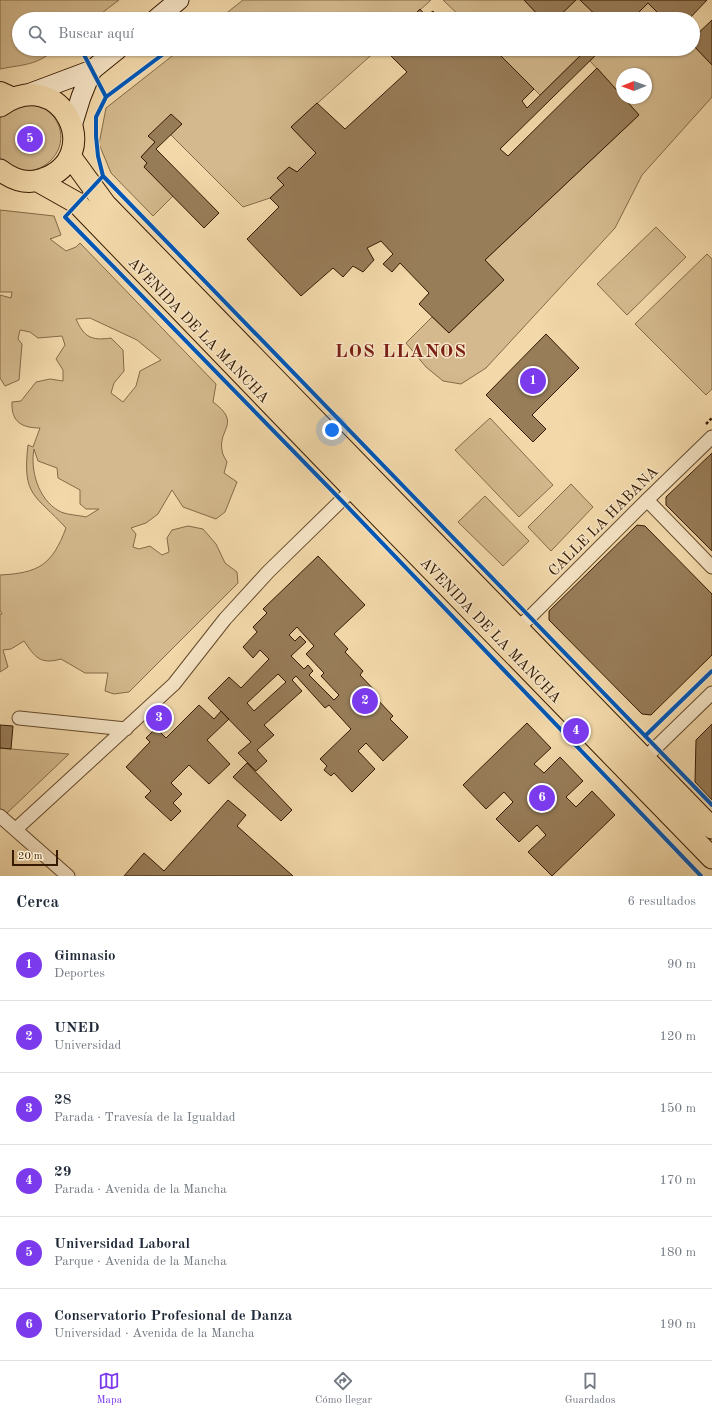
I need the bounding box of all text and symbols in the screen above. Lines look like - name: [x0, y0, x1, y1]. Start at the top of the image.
- search box: [12, 12, 700, 56]
- icon: search: [26, 23, 48, 45]
- text: Buscar aquí: [58, 27, 134, 42]
- north arrow: [616, 68, 652, 104]
- pin: 5: [17, 124, 43, 154]
- street label: AVENIDA DE LA MANCHA: [125, 255, 272, 407]
- district label: LOS LLANOS: [335, 343, 467, 362]
- pin: 1: [520, 366, 546, 396]
- your location: [322, 420, 342, 440]
- street label: CALLE LA HABANA: [546, 464, 662, 580]
- street label: AVENIDA DE LA MANCHA: [417, 555, 564, 707]
- pin: 2: [352, 686, 378, 716]
- pin: 3: [146, 703, 172, 733]
- pin: 4: [563, 716, 589, 746]
- pin: 6: [529, 783, 555, 813]
- scale bar: [12, 848, 58, 867]
- text: 20 m: [18, 851, 43, 862]
- text: Cerca: [16, 894, 59, 911]
- text: 6 resultados: [628, 895, 696, 908]
- text: Gimnasio: [54, 949, 116, 964]
- text: 1: [25, 958, 33, 971]
- text: 90 m: [667, 958, 696, 971]
- text: Deportes: [54, 967, 105, 980]
- text: UNED: [54, 1021, 100, 1036]
- text: 2: [25, 1030, 33, 1043]
- text: 120 m: [659, 1030, 696, 1043]
- text: Universidad: [54, 1039, 121, 1052]
- text: 28: [54, 1093, 71, 1108]
- text: 3: [25, 1102, 33, 1115]
- text: 150 m: [659, 1102, 696, 1115]
- text: Parada · Travesía de la Igualdad: [54, 1111, 236, 1124]
- text: 29: [54, 1165, 71, 1180]
- text: 4: [25, 1174, 33, 1187]
- text: 170 m: [659, 1174, 696, 1187]
- text: Parada · Avenida de la Mancha: [54, 1183, 227, 1196]
- text: Universidad Laboral: [54, 1237, 190, 1252]
- text: 5: [25, 1246, 33, 1259]
- text: 180 m: [659, 1246, 696, 1259]
- text: Parque · Avenida de la Mancha: [54, 1255, 227, 1268]
- text: Conservatorio Profesional de Danza: [54, 1309, 292, 1324]
- text: 6: [25, 1318, 33, 1331]
- text: 190 m: [659, 1318, 696, 1331]
- text: Universidad · Avenida de la Mancha: [54, 1327, 255, 1340]
- tab: Mapa: [96, 1370, 122, 1408]
- tab: Cómo llegar: [315, 1370, 372, 1408]
- tab: Guardados: [565, 1370, 616, 1408]

